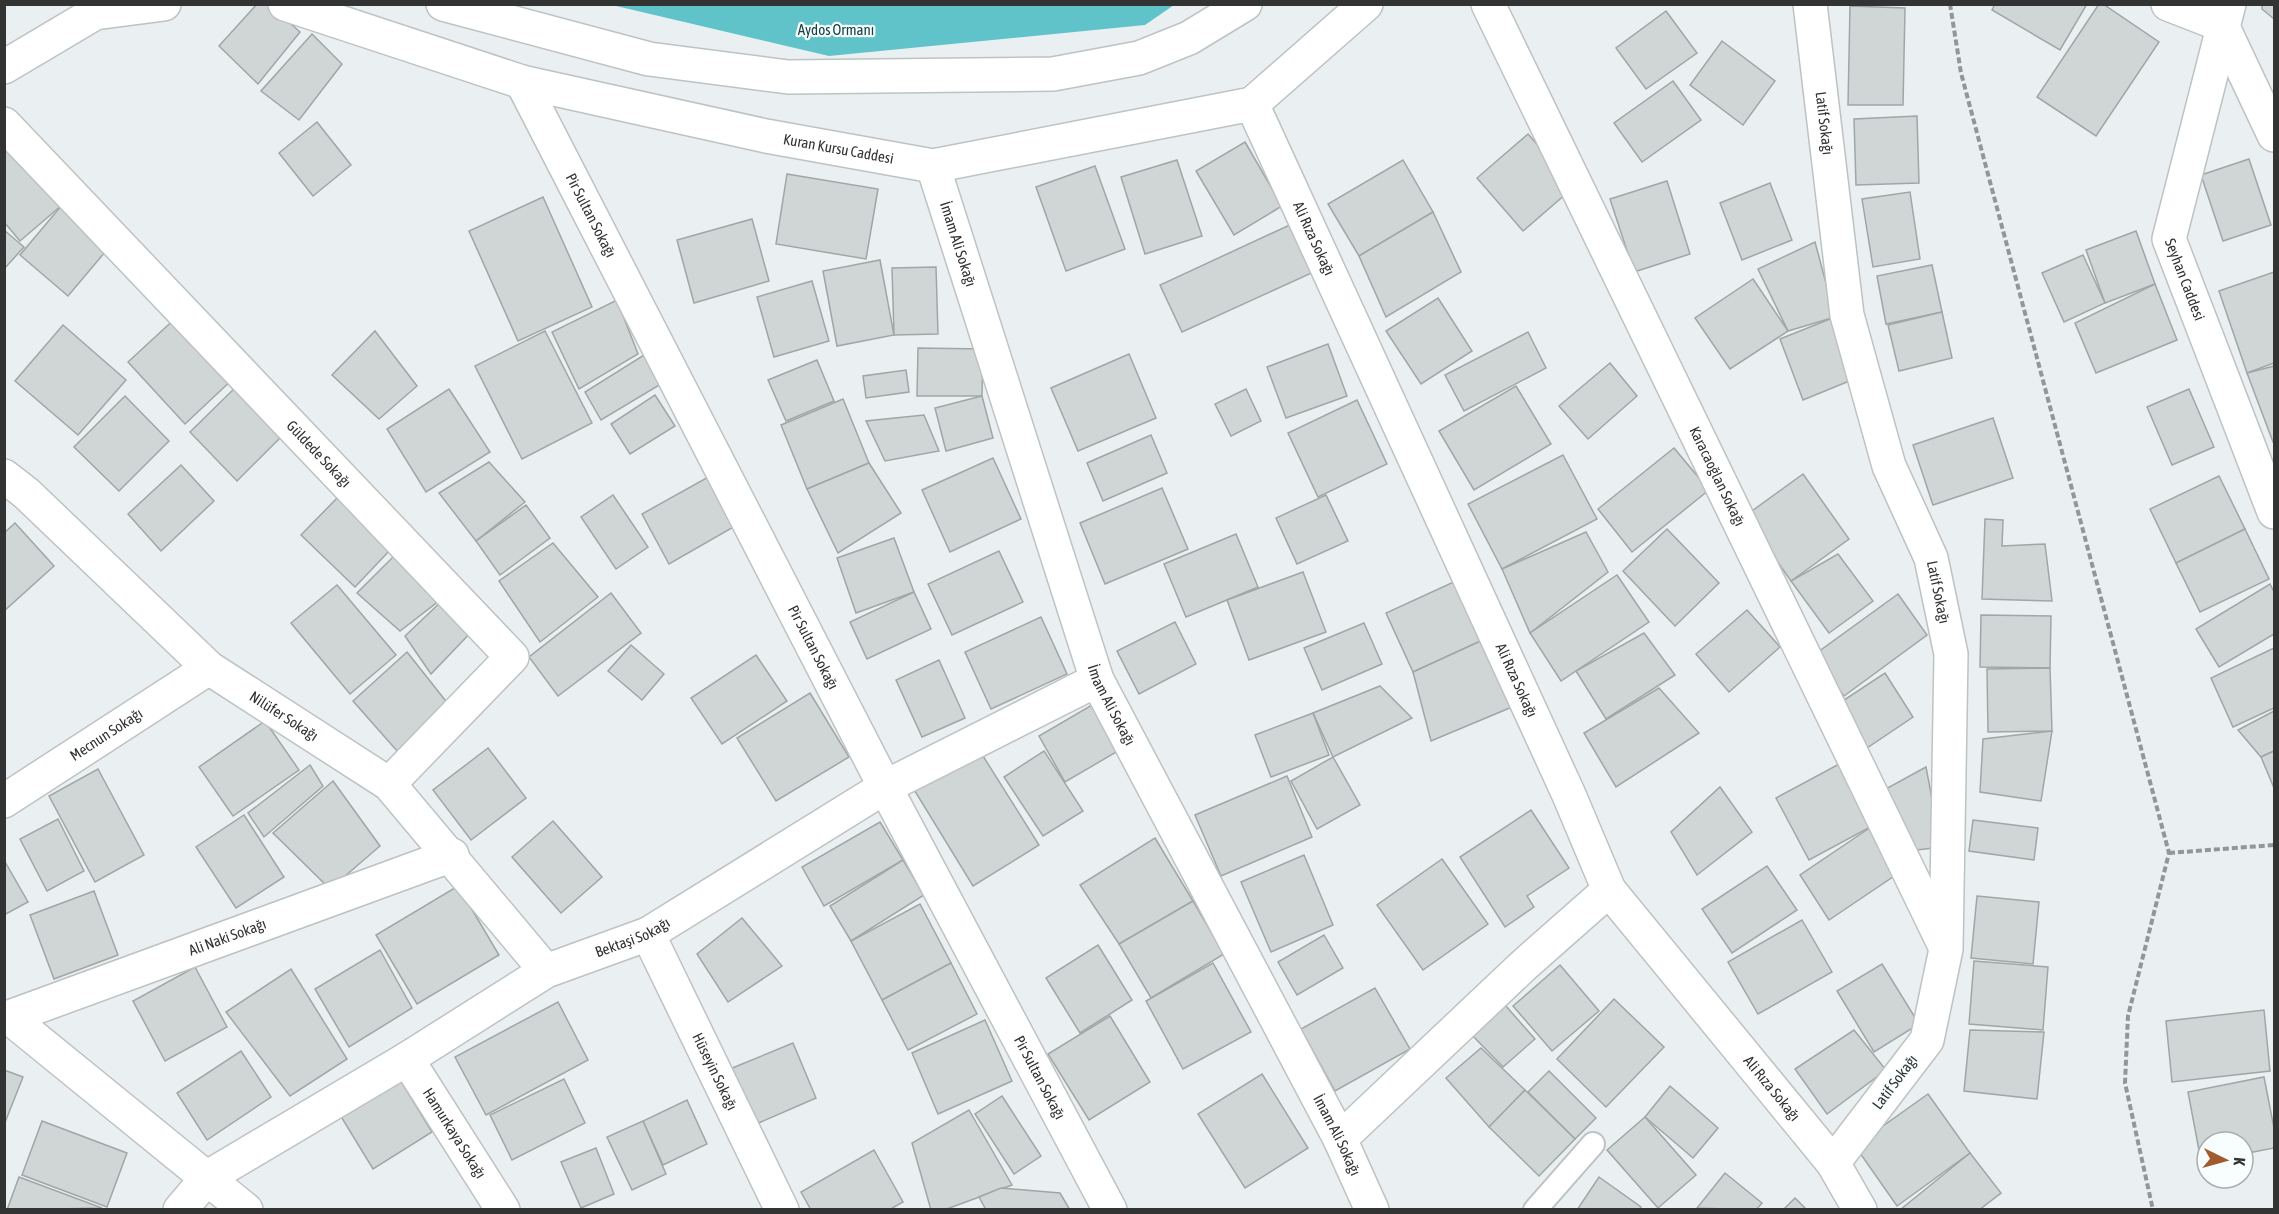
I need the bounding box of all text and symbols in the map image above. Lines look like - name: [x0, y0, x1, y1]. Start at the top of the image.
- park label: Aydos Ormanı: [798, 21, 874, 38]
- street label: Latif Sokağı: [1812, 90, 1837, 156]
- street label: Kuran Kursu Caddesi: [782, 130, 895, 167]
- street label: Pir Sultan Sokağı: [562, 170, 620, 260]
- street label: İmam Ali Sokağı: [937, 199, 980, 289]
- street label: Ali Rıza Sokağı: [1290, 199, 1338, 278]
- street label: Seyhan Caddesi: [2162, 236, 2208, 323]
- street label: Güldede Sokağı: [283, 417, 355, 491]
- street label: Karacaoğlan Sokağı: [1686, 424, 1749, 529]
- street label: Latif Sokağı: [1924, 559, 1953, 625]
- street label: Pir Sultan Sokağı: [785, 602, 842, 692]
- street label: Ali Rıza Sokağı: [1493, 641, 1541, 720]
- street label: İmam Ali Sokağı: [1085, 662, 1139, 748]
- street label: Nilüfer Sokağı: [247, 688, 321, 744]
- street label: Mecnun Sokağı: [67, 704, 146, 764]
- street label: Bektaşi Sokağı: [593, 914, 673, 960]
- street label: Ali Naki Sokağı: [186, 915, 268, 959]
- street label: Hüseyin Sokağı: [689, 1030, 741, 1113]
- street label: Pir Sultan Sokağı: [1011, 1033, 1069, 1122]
- street label: Latif Sokağı: [1869, 1051, 1921, 1112]
- street label: Ali Rıza Sokağı: [1741, 1052, 1804, 1124]
- street label: Hamurkaya Sokağı: [420, 1085, 490, 1181]
- street label: İmam Ali Sokağı: [1310, 1091, 1364, 1178]
- north arrow: [2195, 1130, 2255, 1190]
- text: K: [2231, 1157, 2249, 1166]

